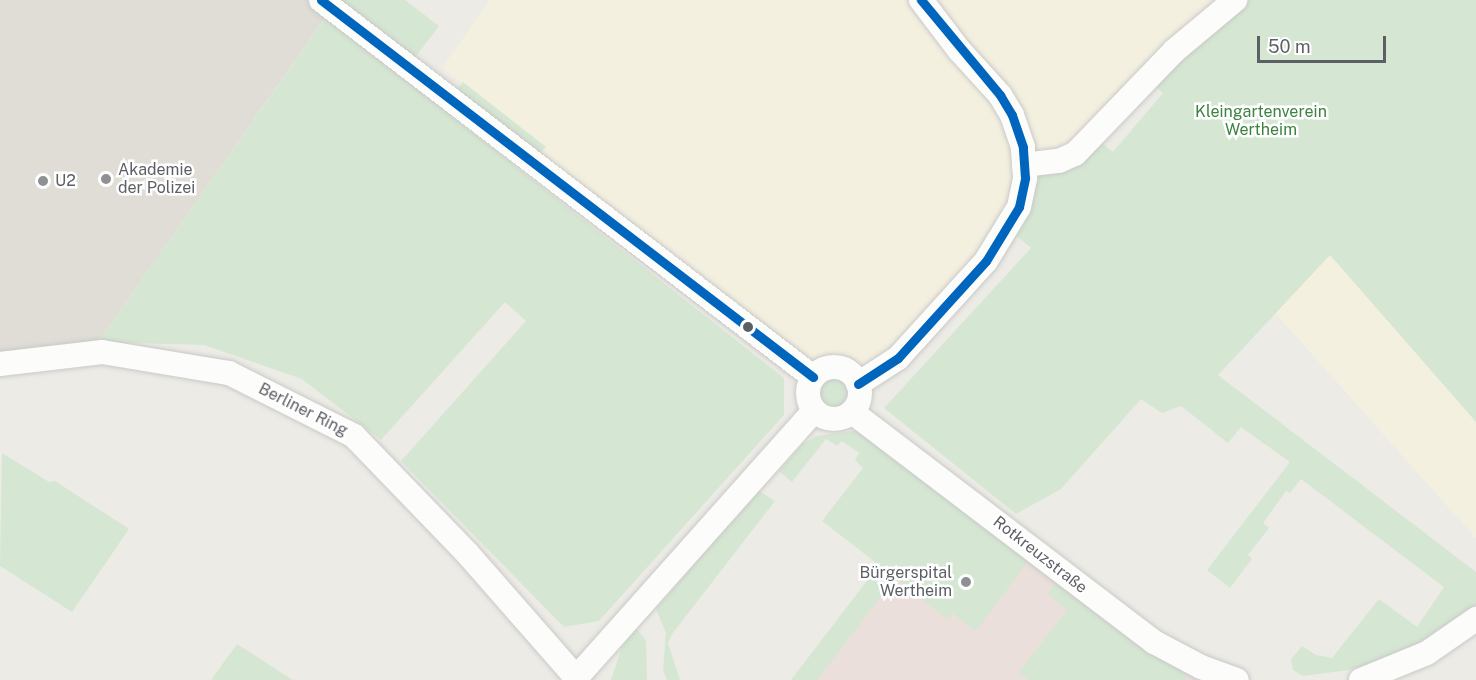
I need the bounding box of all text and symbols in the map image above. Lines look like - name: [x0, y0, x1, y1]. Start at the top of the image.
- scale bar: [1260, 24, 1389, 62]
- text: 50 m: [1268, 36, 1311, 57]
- park label: Kleingartenverein Wertheim: [1195, 102, 1327, 140]
- place label: Akademie der Polizei: [118, 160, 195, 198]
- place label: U2: [55, 171, 76, 191]
- marker: Akademie der Polizei: [99, 172, 113, 186]
- marker: U2: [36, 174, 50, 188]
- unlabelled marker: [742, 321, 754, 333]
- street label: Berliner Ring: [255, 379, 351, 441]
- street label: Rotkreuzstraße: [989, 512, 1091, 598]
- place label: Bürgerspital Wertheim: [859, 563, 952, 601]
- marker: Bürgerspital Wertheim: [957, 573, 975, 591]

